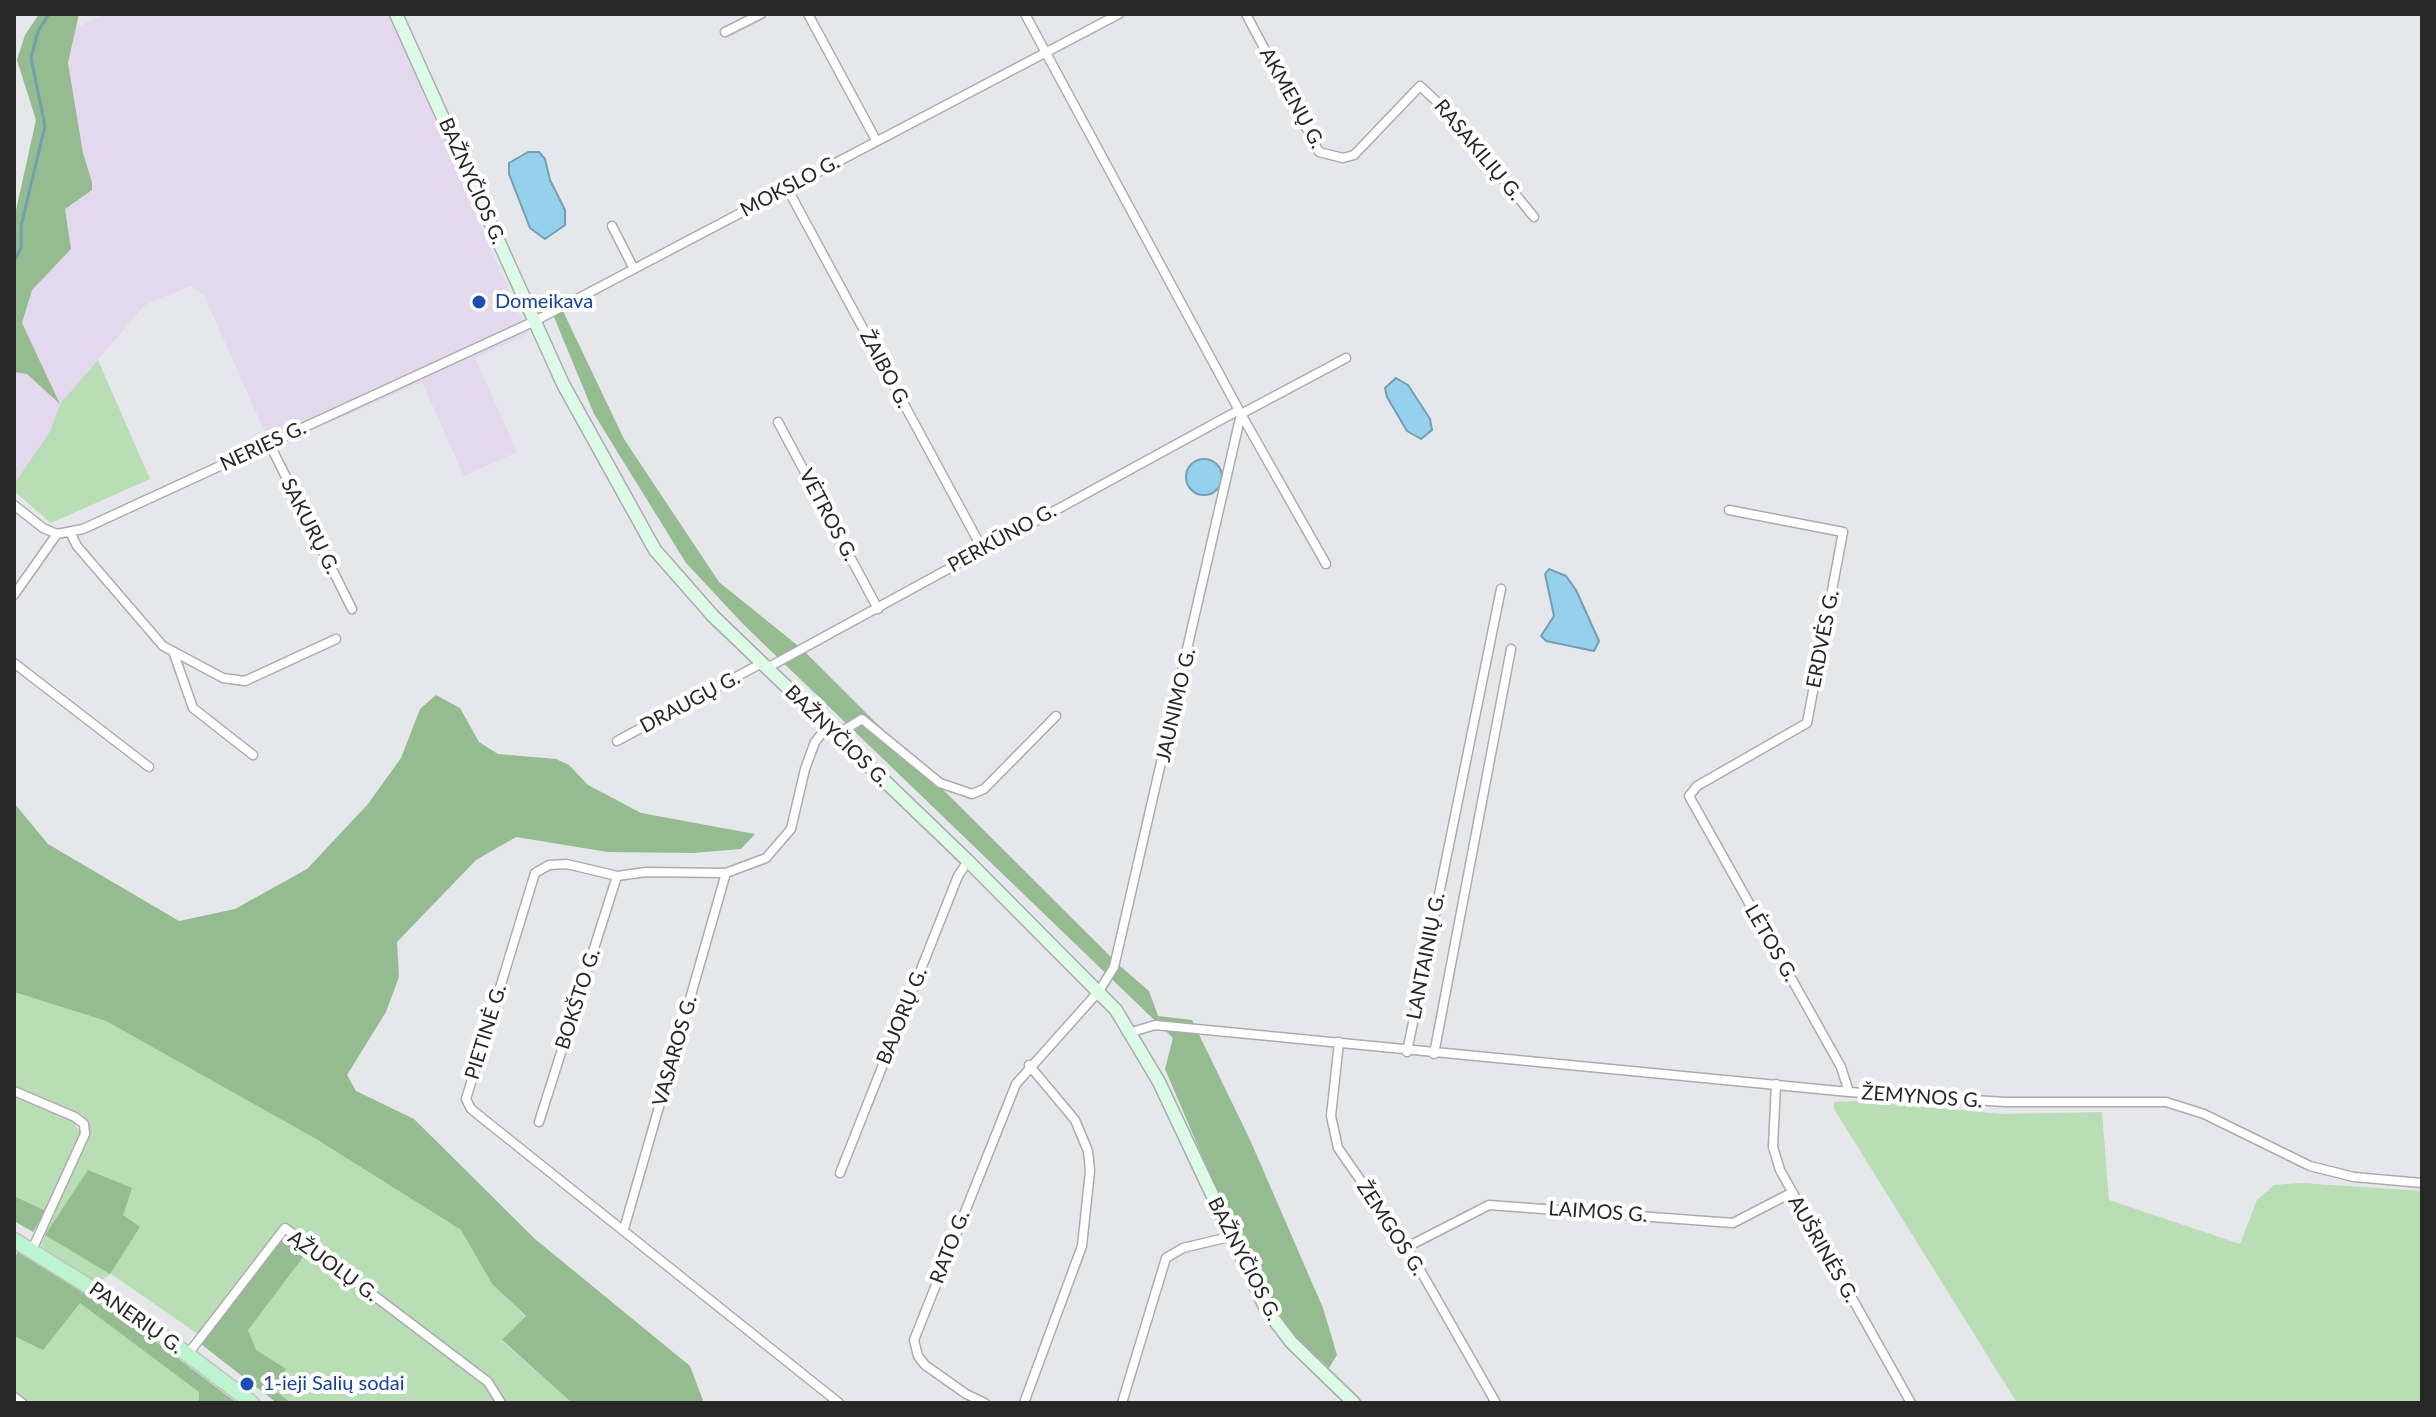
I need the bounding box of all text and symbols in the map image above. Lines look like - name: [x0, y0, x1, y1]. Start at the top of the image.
- street label: AKMENŲ G.: [1255, 43, 1329, 153]
- street label: RASAKILIŲ G.: [1429, 95, 1527, 205]
- street label: BAŽNYČIOS G.: [433, 114, 511, 248]
- street label: MOKSLO G.: [736, 150, 844, 222]
- place label: Domeikava: [495, 290, 593, 314]
- marker: Domeikava: [470, 293, 488, 311]
- street label: ŽAIBO G.: [855, 326, 915, 412]
- street label: NERIES G.: [216, 416, 310, 476]
- street label: VĖTROS G.: [794, 465, 862, 565]
- street label: SAKURŲ G.: [276, 474, 344, 578]
- street label: PERKŪNO G.: [944, 498, 1060, 578]
- street label: ERDVĖS G.: [1802, 588, 1844, 690]
- street label: JAUNIMO G.: [1151, 646, 1201, 764]
- street label: DRAUGŲ G.: [636, 666, 744, 738]
- street label: BAŽNYČIOS G.: [780, 680, 894, 792]
- street label: LANTAINIŲ G.: [1402, 891, 1450, 1021]
- street label: LĖTOS G.: [1740, 900, 1802, 986]
- street label: BOKŠTO G.: [550, 946, 606, 1052]
- street label: BAJORŲ G.: [872, 964, 932, 1068]
- street label: PIETINĖ G.: [460, 982, 512, 1082]
- street label: VASAROS G.: [648, 993, 702, 1109]
- street label: ŽEMYNOS G.: [1861, 1081, 1983, 1113]
- street label: ŽEMGOS G.: [1352, 1176, 1430, 1280]
- street label: AUŠRINĖS G.: [1783, 1191, 1863, 1307]
- street label: BAŽNYČIOS G.: [1203, 1193, 1285, 1325]
- street label: LAIMOS G.: [1548, 1197, 1648, 1227]
- street label: RATO G.: [925, 1207, 975, 1287]
- street label: ĄŽUOLŲ G.: [283, 1225, 383, 1307]
- street label: PANERIŲ G.: [85, 1277, 187, 1359]
- place label: 1-ieji Salių sodai: [263, 1372, 404, 1396]
- marker: 1-ieji Salių sodai: [238, 1375, 256, 1393]

